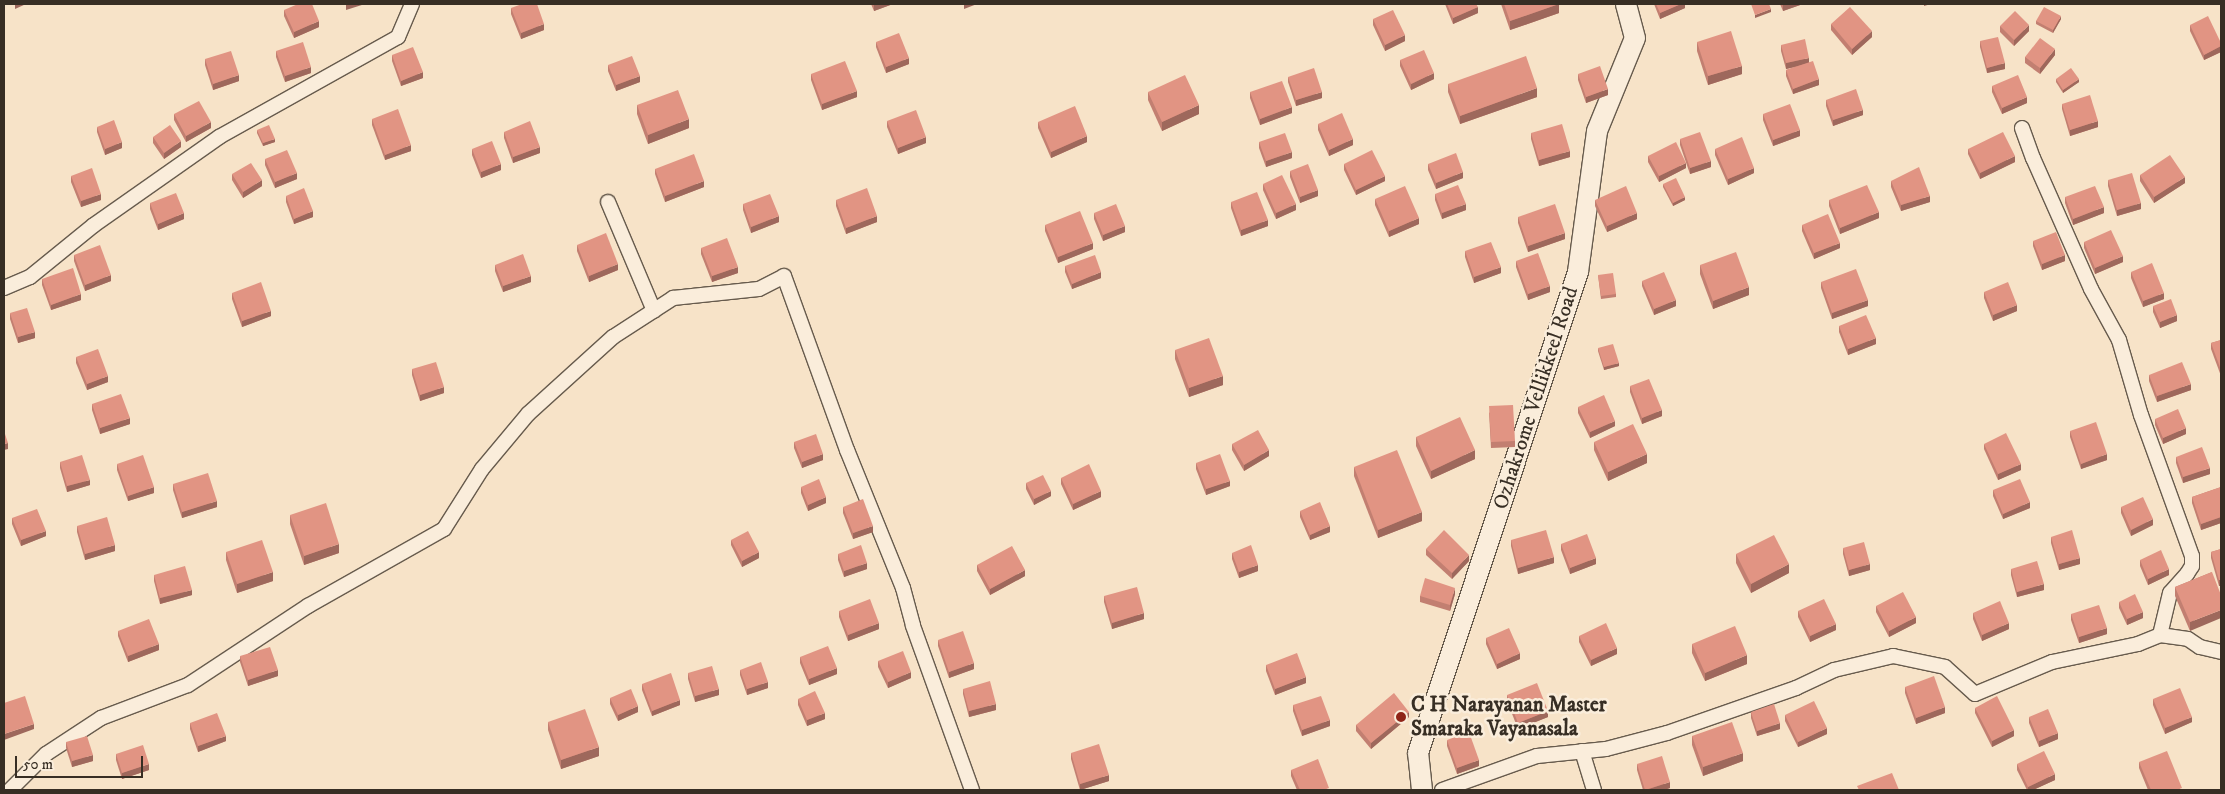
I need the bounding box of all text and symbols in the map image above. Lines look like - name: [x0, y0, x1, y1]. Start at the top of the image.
- street label: Ozhakrome Vellikkeel Road: [1488, 284, 1584, 512]
- place label: C H Narayanan Master Smaraka Vayanasala: [1411, 692, 1607, 742]
- marker: C H Narayanan Master Smaraka Vayanasala: [1395, 711, 1407, 723]
- scale bar: [18, 746, 145, 778]
- text: 50 m: [23, 755, 53, 774]

